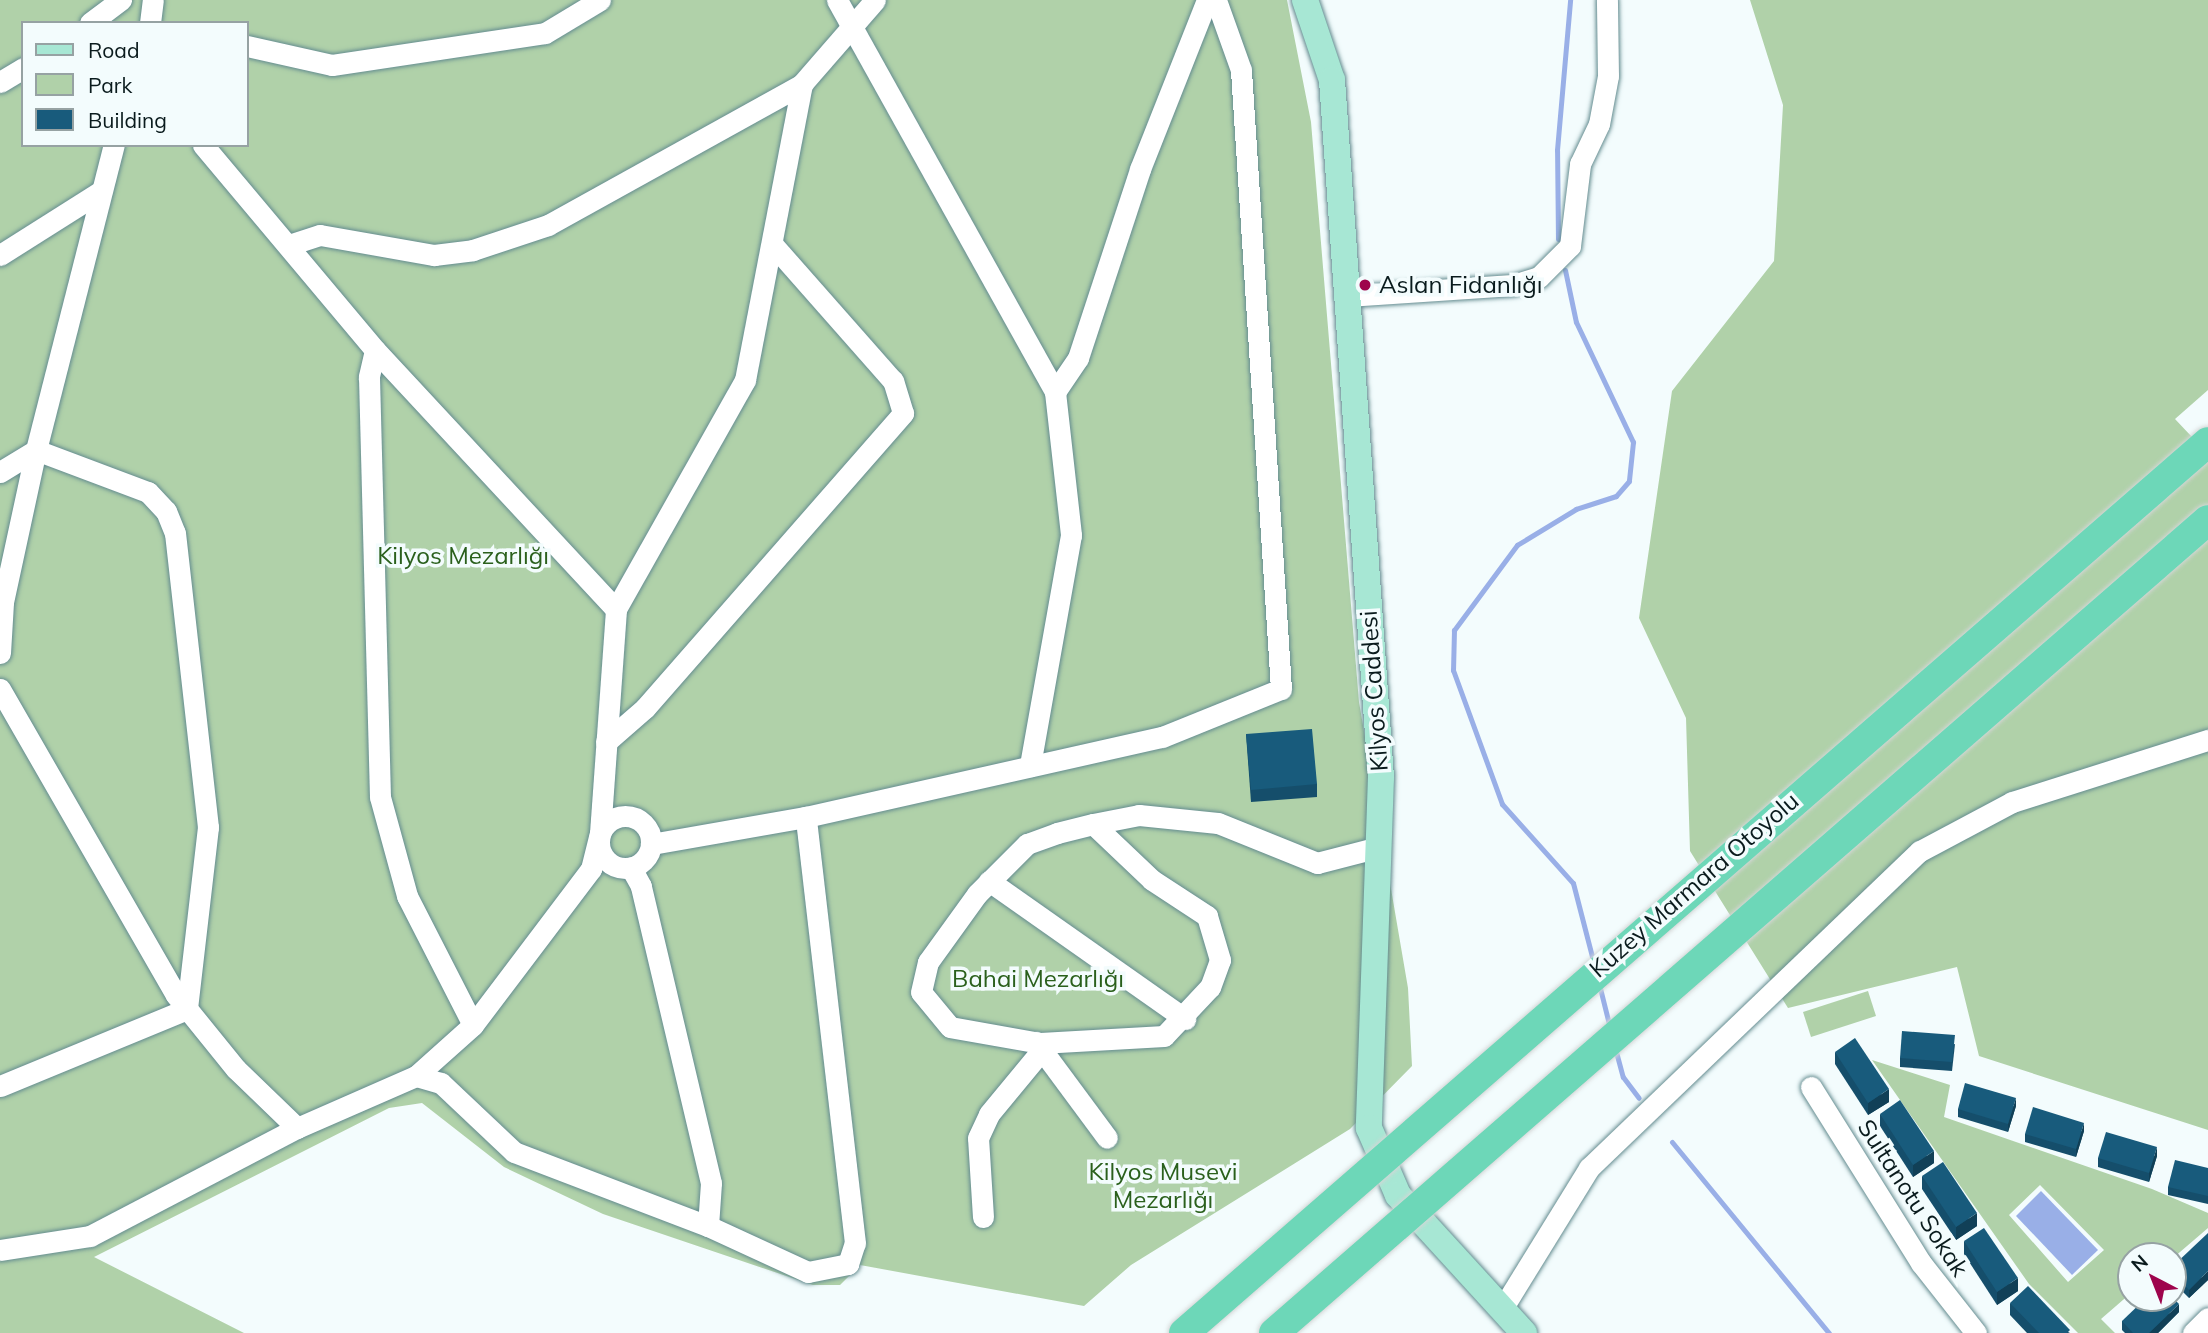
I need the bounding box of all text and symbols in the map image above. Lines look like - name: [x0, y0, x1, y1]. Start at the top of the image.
- legend: [21, 21, 248, 147]
- text: Road: [88, 37, 139, 63]
- text: Park: [88, 72, 132, 98]
- text: Building: [88, 107, 167, 133]
- place label: Aslan Fidanlığı: [1379, 271, 1543, 299]
- marker: Aslan Fidanlığı: [1357, 277, 1373, 293]
- park label: Kilyos Mezarlığı: [377, 542, 549, 570]
- street label: Kilyos Caddesi: [1354, 610, 1394, 772]
- street label: Kuzey Marmara Otoyolu: [1584, 786, 1804, 984]
- park label: Bahai Mezarlığı: [952, 965, 1124, 993]
- street label: Sultanotu Sokak: [1852, 1114, 1974, 1282]
- park label: Kilyos Musevi Mezarlığı: [1089, 1158, 1237, 1214]
- north arrow: [2117, 1242, 2187, 1312]
- text: N: [2126, 1249, 2153, 1277]

